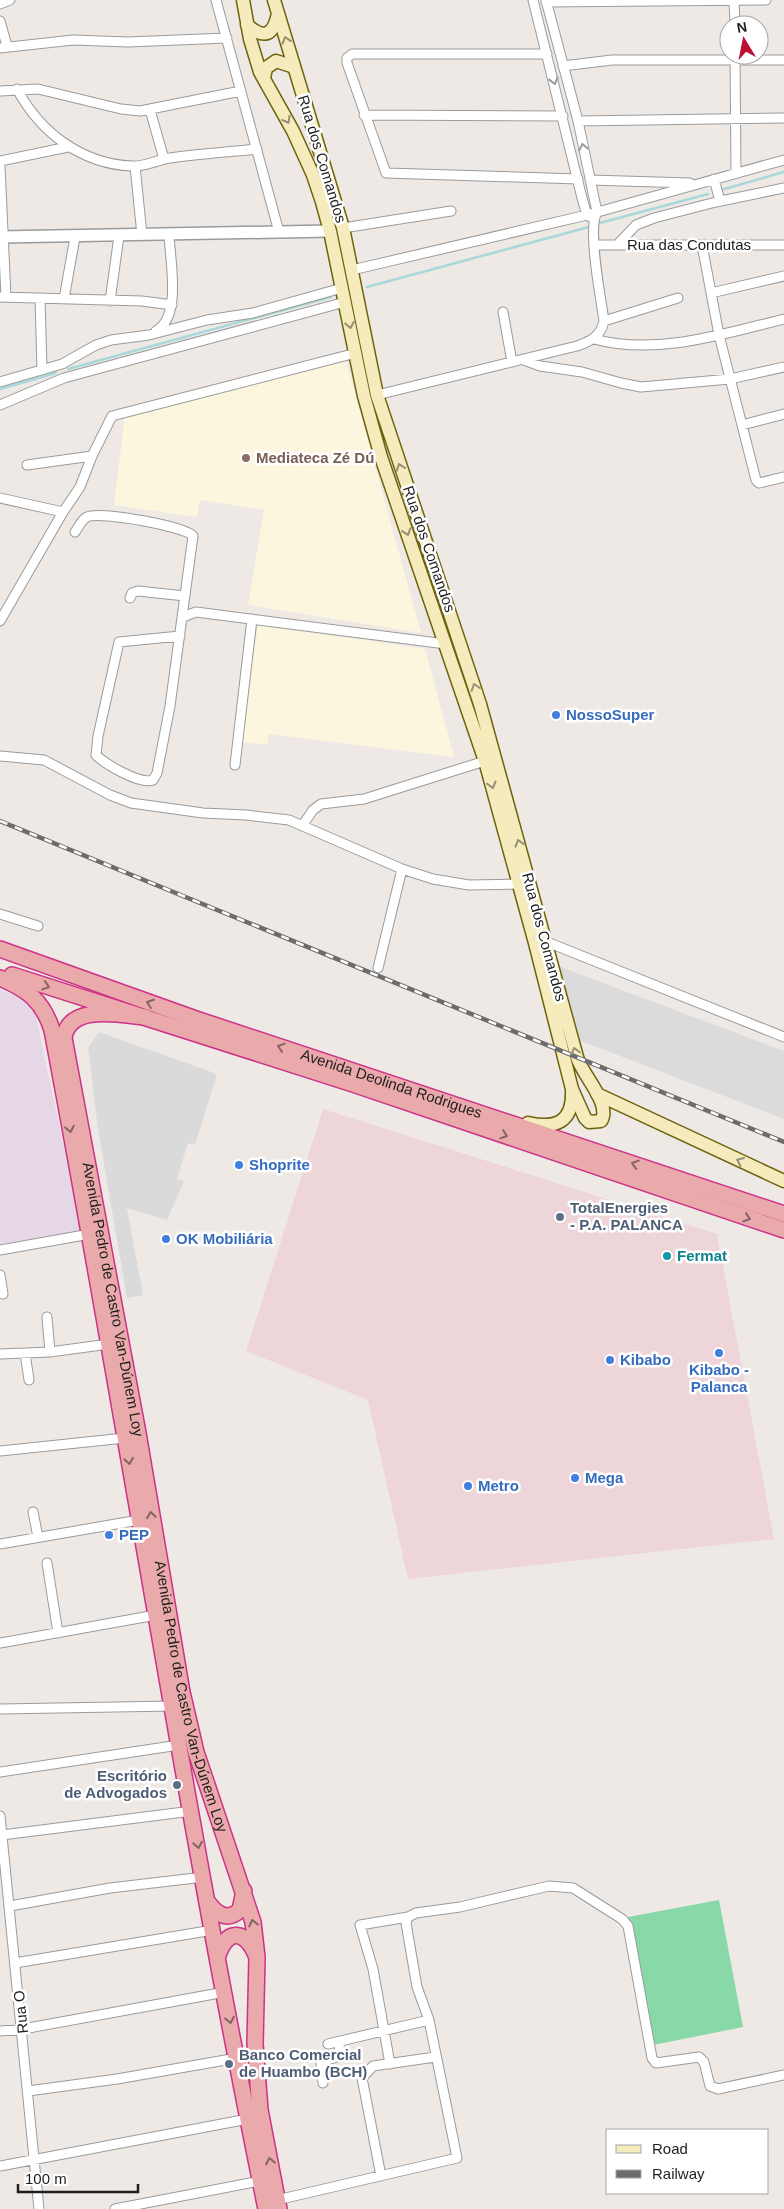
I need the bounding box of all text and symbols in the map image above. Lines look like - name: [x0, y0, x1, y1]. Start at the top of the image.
- north arrow: [719, 15, 769, 65]
- text: N: [735, 18, 748, 36]
- one-way arrow: [282, 37, 292, 45]
- one-way arrow: [548, 77, 559, 86]
- street label: Rua dos Comandos: [295, 93, 350, 225]
- one-way arrow: [281, 115, 291, 124]
- one-way arrow: [578, 143, 589, 152]
- street label: Rua das Condutas: [627, 236, 751, 253]
- one-way arrow: [344, 320, 355, 329]
- place label: Mediateca Zé Dú: [256, 449, 374, 466]
- marker: Mediateca Zé Dú: [240, 452, 252, 464]
- one-way arrow: [396, 463, 406, 472]
- street label: Rua dos Comandos: [400, 483, 459, 614]
- one-way arrow: [401, 527, 411, 536]
- one-way arrow: [470, 683, 480, 692]
- place label: NossoSuper: [566, 706, 655, 723]
- marker: NossoSuper: [550, 709, 562, 721]
- one-way arrow: [486, 781, 496, 789]
- one-way arrow: [514, 840, 524, 848]
- street label: Rua dos Comandos: [519, 871, 570, 1003]
- one-way arrow: [42, 980, 50, 990]
- one-way arrow: [147, 999, 155, 1009]
- one-way arrow: [278, 1043, 286, 1053]
- street label: Avenida Deolinda Rodrigues: [299, 1045, 484, 1121]
- one-way arrow: [570, 1047, 580, 1055]
- one-way arrow: [65, 1125, 75, 1134]
- one-way arrow: [499, 1129, 507, 1139]
- place label: Shoprite: [249, 1156, 310, 1173]
- one-way arrow: [736, 1157, 745, 1167]
- marker: Shoprite: [233, 1159, 245, 1171]
- one-way arrow: [631, 1160, 640, 1170]
- street label: Avenida Pedro de Castro Van-Dúnem Loy: [79, 1161, 148, 1438]
- place label: TotalEnergies - P.A. PALANCA: [570, 1199, 683, 1233]
- marker: TotalEnergies - P.A. PALANCA: [554, 1211, 566, 1223]
- one-way arrow: [743, 1212, 751, 1222]
- place label: OK Mobiliária: [176, 1230, 273, 1247]
- marker: OK Mobiliária: [160, 1233, 172, 1245]
- place label: Fermat: [677, 1247, 727, 1264]
- marker: Fermat: [661, 1250, 673, 1262]
- marker: Kibabo - Palanca: [713, 1347, 725, 1359]
- place label: Kibabo: [620, 1351, 671, 1368]
- marker: Kibabo: [604, 1354, 616, 1366]
- place label: Kibabo - Palanca: [689, 1361, 749, 1395]
- one-way arrow: [123, 1457, 133, 1466]
- place label: Mega: [585, 1469, 624, 1486]
- marker: Mega: [569, 1472, 581, 1484]
- place label: Metro: [478, 1477, 519, 1494]
- marker: Metro: [462, 1480, 474, 1492]
- one-way arrow: [147, 1511, 157, 1520]
- place label: PEP: [119, 1526, 149, 1543]
- marker: PEP: [103, 1529, 115, 1541]
- street label: Avenida Pedro de Castro Van-Dúnem Loy: [152, 1559, 231, 1835]
- place label: Escritório de Advogados: [64, 1767, 167, 1801]
- marker: Escritório de Advogados: [171, 1779, 183, 1791]
- one-way arrow: [193, 1841, 203, 1850]
- one-way arrow: [248, 1919, 259, 1928]
- street label: Rua O: [10, 1990, 31, 2035]
- one-way arrow: [224, 2015, 235, 2024]
- place label: Banco Comercial de Huambo (BCH): [239, 2046, 367, 2080]
- marker: Banco Comercial de Huambo (BCH): [223, 2058, 235, 2070]
- legend: [606, 2129, 769, 2194]
- text: Road: [652, 2140, 688, 2157]
- one-way arrow: [265, 2157, 275, 2166]
- scale bar: [18, 2162, 138, 2194]
- text: Railway: [652, 2165, 705, 2182]
- text: 100 m: [25, 2170, 67, 2187]

